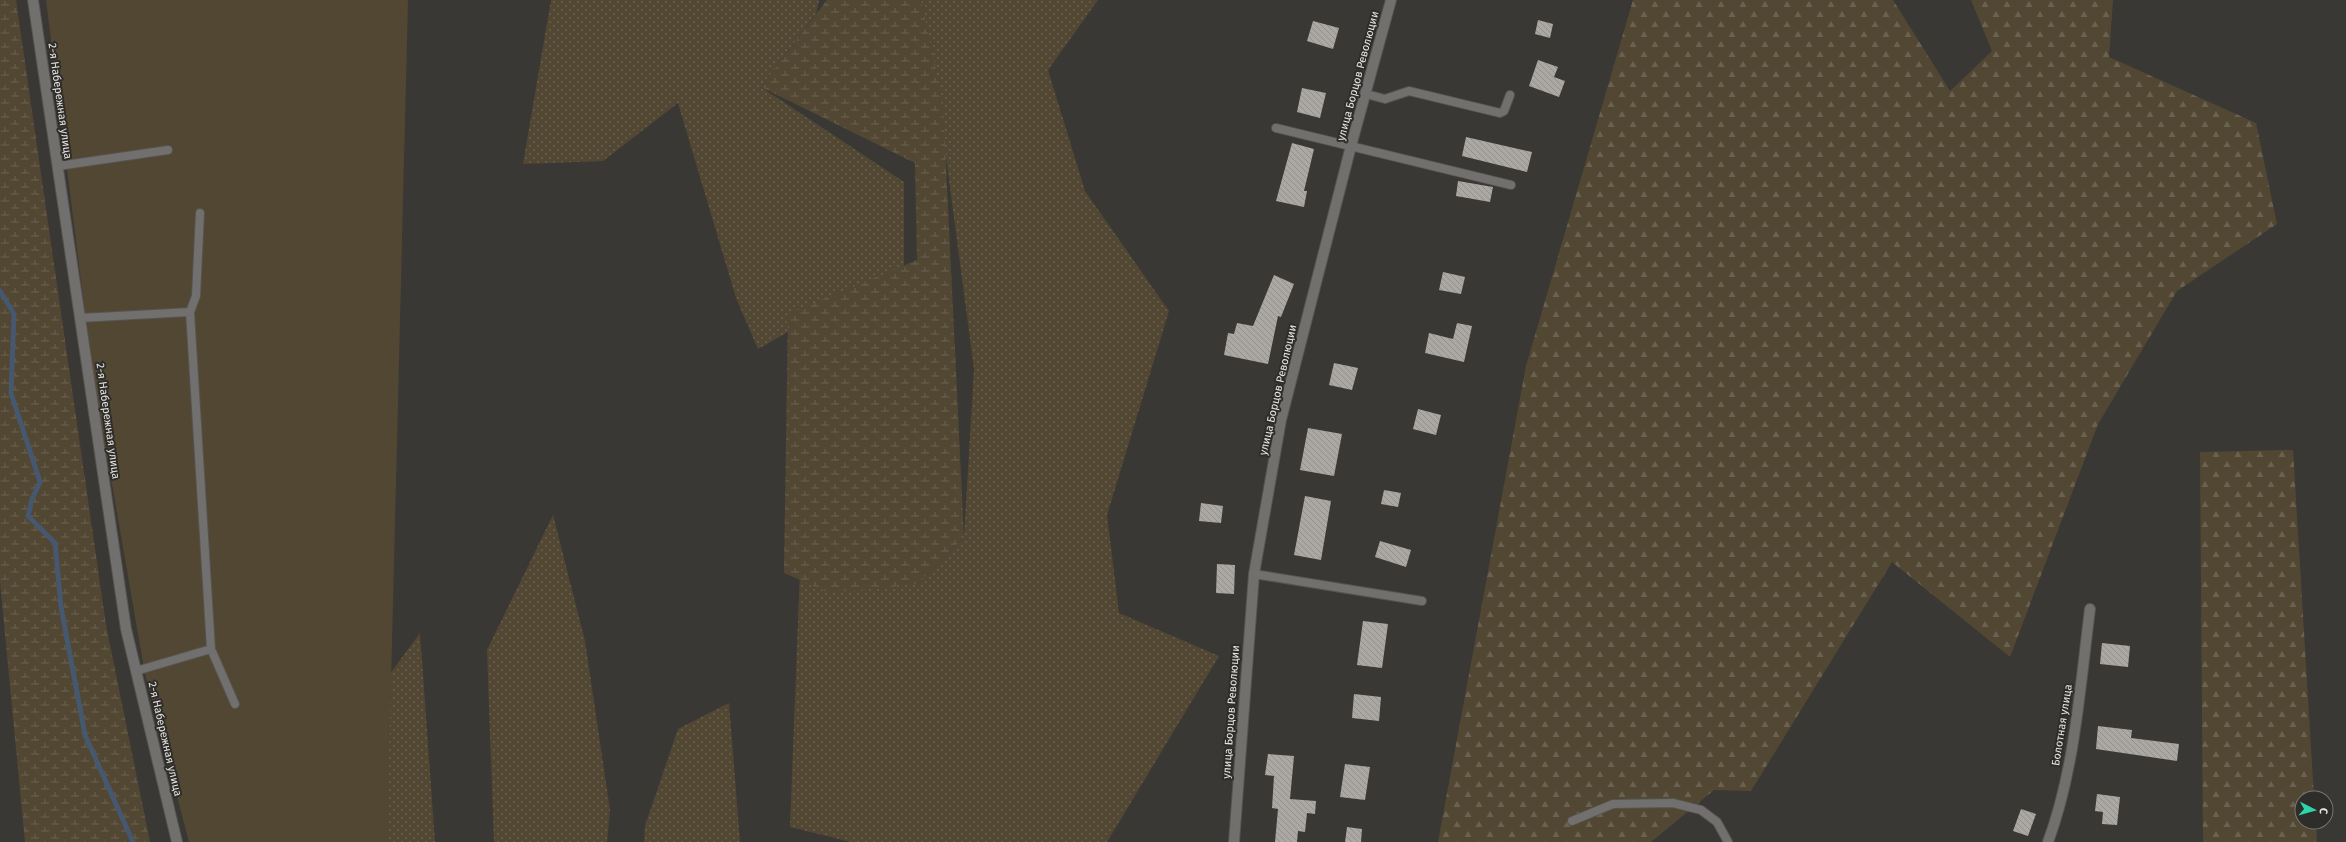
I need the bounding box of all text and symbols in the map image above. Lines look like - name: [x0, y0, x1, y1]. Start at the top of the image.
- street label: улица Борцов Революции: [1334, 10, 1382, 142]
- street label: 2-я Набережная улица: [45, 42, 75, 160]
- street label: улица Борцов Революции: [1257, 323, 1299, 457]
- street label: 2-я Набережная улица: [93, 362, 123, 480]
- street label: улица Борцов Революции: [1220, 645, 1242, 779]
- street label: 2-я Набережная улица: [146, 681, 184, 797]
- street label: Болотная улица: [2049, 683, 2075, 767]
- north arrow: [2294, 790, 2334, 830]
- text: С: [2317, 807, 2330, 815]

